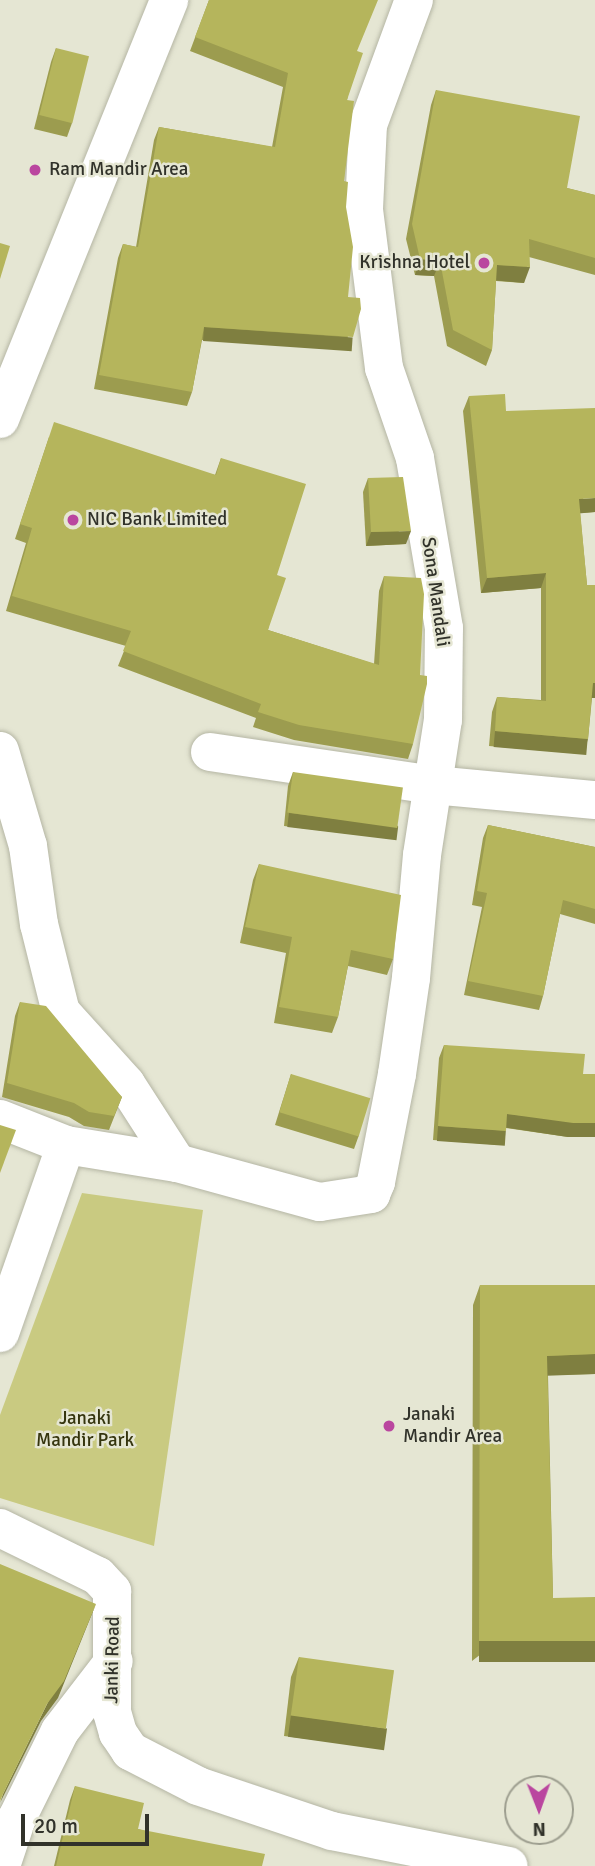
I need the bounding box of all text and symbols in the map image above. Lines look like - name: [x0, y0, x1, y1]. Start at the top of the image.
- place label: Ram Mandir Area: [49, 159, 188, 181]
- marker: Ram Mandir Area: [27, 162, 43, 178]
- place label: Krishna Hotel: [359, 252, 470, 274]
- marker: Krishna Hotel: [476, 255, 492, 271]
- place label: NIC Bank Limited: [87, 509, 227, 531]
- marker: NIC Bank Limited: [65, 512, 81, 528]
- street label: Sona Mandali: [416, 536, 454, 648]
- place label: Janaki Mandir Area: [403, 1404, 502, 1448]
- park label: Janaki Mandir Park: [36, 1408, 134, 1452]
- marker: Janaki Mandir Area: [381, 1418, 397, 1434]
- street label: Janki Road: [101, 1616, 125, 1704]
- north arrow: [504, 1775, 574, 1845]
- scale bar: [24, 1800, 152, 1844]
- text: 20 m: [34, 1813, 78, 1839]
- text: N: [533, 1817, 546, 1841]

